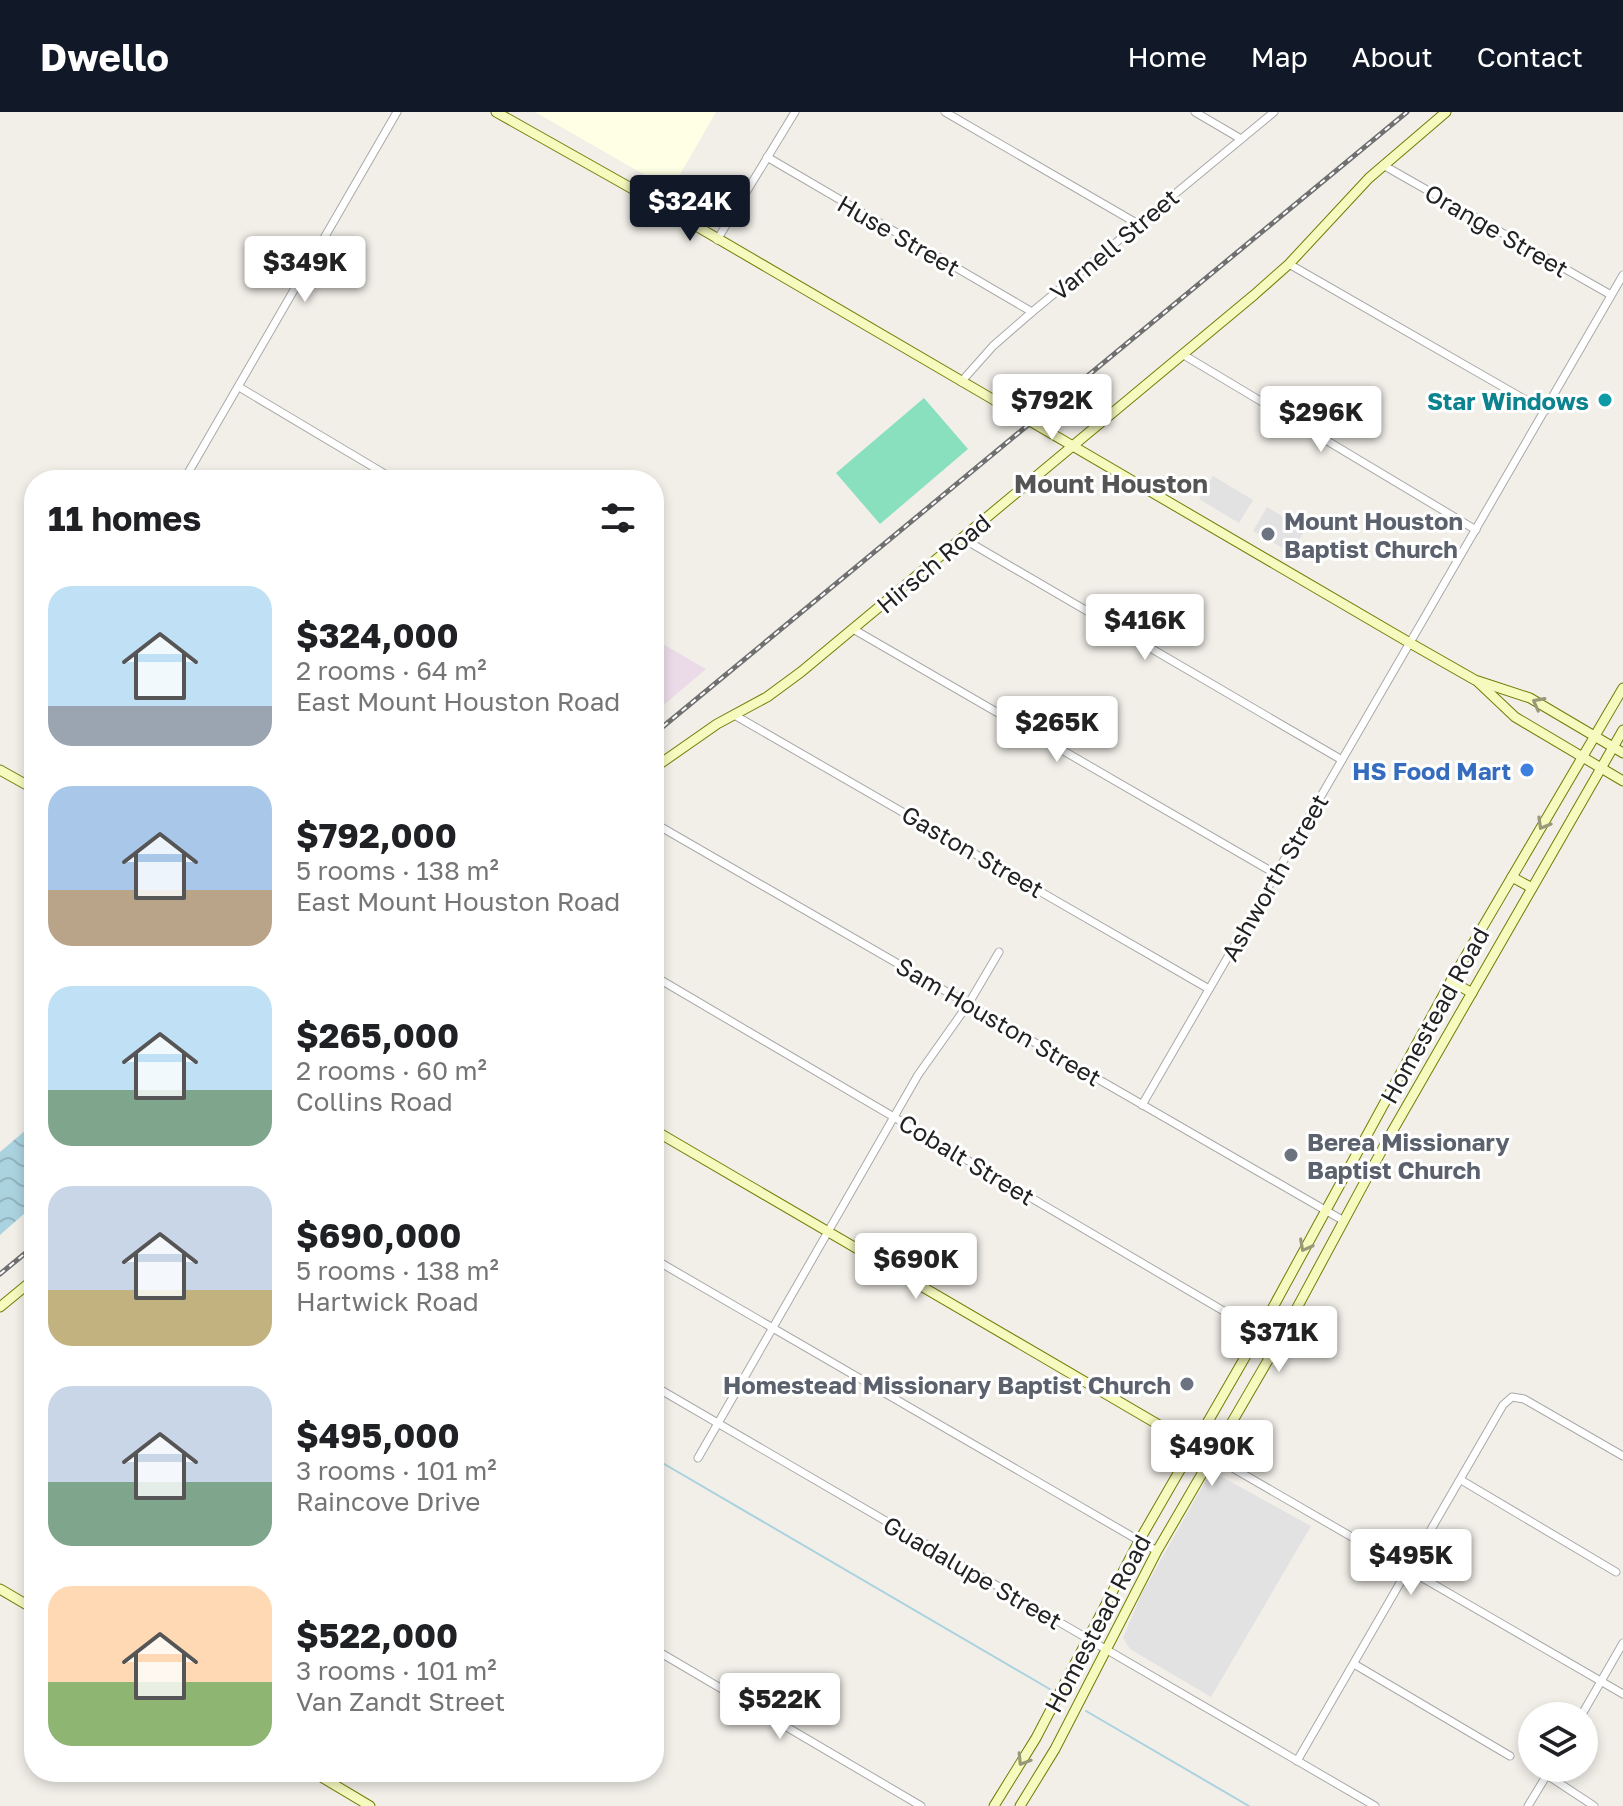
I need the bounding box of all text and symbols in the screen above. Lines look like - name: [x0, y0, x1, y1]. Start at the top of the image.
- text: Dwello: [40, 34, 169, 79]
- text: Home: [1128, 40, 1207, 73]
- text: Map: [1251, 40, 1308, 73]
- text: About: [1352, 40, 1433, 73]
- text: Contact: [1477, 40, 1583, 73]
- pin: $324K: [634, 175, 746, 243]
- street label: Orange Street: [1420, 177, 1574, 283]
- street label: Varnell Street: [1044, 182, 1184, 306]
- text: $324K: [648, 185, 732, 216]
- street label: Huse Street: [833, 188, 965, 282]
- pin: $349K: [249, 236, 361, 304]
- text: $349K: [263, 246, 347, 277]
- pin: $792K: [996, 374, 1108, 442]
- text: $792K: [1011, 384, 1093, 415]
- pin: $296K: [1265, 386, 1377, 454]
- place label: Star Windows: [1427, 386, 1589, 415]
- marker: Star Windows: [1596, 391, 1614, 409]
- text: $296K: [1278, 396, 1364, 427]
- district label: Mount Houston: [1014, 468, 1208, 499]
- icon: filters: [596, 496, 640, 540]
- text: 11 homes: [48, 498, 201, 538]
- place label: Mount Houston Baptist Church: [1284, 506, 1463, 563]
- street label: Hirsch Road: [870, 507, 996, 619]
- marker: Mount Houston Baptist Church: [1259, 525, 1277, 543]
- pin: $416K: [1089, 594, 1201, 662]
- text: $416K: [1104, 604, 1186, 635]
- text: $324,000: [296, 615, 459, 655]
- icon: home: [112, 618, 208, 714]
- text: 2 rooms · 64 m²: [296, 655, 487, 686]
- text: East Mount Houston Road: [296, 686, 620, 717]
- pin: $265K: [1001, 696, 1113, 764]
- one-way arrow: [1531, 697, 1546, 712]
- text: $265K: [1015, 706, 1099, 737]
- place label: HS Food Mart: [1352, 756, 1511, 785]
- marker: HS Food Mart: [1518, 761, 1536, 779]
- street label: Ashworth Street: [1214, 788, 1334, 966]
- street label: Gaston Street: [897, 799, 1049, 903]
- text: $792,000: [296, 815, 457, 855]
- one-way arrow: [1537, 815, 1553, 830]
- icon: home: [112, 818, 208, 914]
- text: 5 rooms · 138 m²: [296, 855, 499, 886]
- text: East Mount Houston Road: [296, 886, 620, 917]
- street label: Homestead Road: [1374, 922, 1494, 1108]
- street label: Sam Houston Street: [891, 950, 1107, 1092]
- text: $265,000: [296, 1015, 459, 1055]
- icon: home: [112, 1018, 208, 1114]
- text: 2 rooms · 60 m²: [296, 1055, 487, 1086]
- text: Collins Road: [296, 1086, 453, 1117]
- street label: Cobalt Street: [894, 1107, 1040, 1211]
- place label: Berea Missionary Baptist Church: [1307, 1127, 1510, 1184]
- marker: Berea Missionary Baptist Church: [1282, 1146, 1300, 1164]
- text: $690,000: [296, 1215, 461, 1255]
- icon: home: [112, 1218, 208, 1314]
- pin: $690K: [860, 1233, 972, 1301]
- one-way arrow: [1300, 1237, 1315, 1252]
- text: $690K: [873, 1243, 959, 1274]
- text: 5 rooms · 138 m²: [296, 1255, 499, 1286]
- text: Hartwick Road: [296, 1286, 479, 1317]
- pin: $371K: [1223, 1306, 1335, 1374]
- text: $371K: [1239, 1316, 1319, 1347]
- place label: Homestead Missionary Baptist Church: [723, 1370, 1171, 1399]
- marker: Homestead Missionary Baptist Church: [1178, 1375, 1196, 1393]
- text: $495,000: [296, 1415, 460, 1455]
- icon: home: [112, 1418, 208, 1514]
- pin: $490K: [1156, 1420, 1268, 1488]
- text: $490K: [1169, 1430, 1255, 1461]
- text: 3 rooms · 101 m²: [296, 1455, 497, 1486]
- text: Raincove Drive: [296, 1486, 480, 1517]
- street label: Guadalupe Street: [879, 1509, 1067, 1635]
- street label: Homestead Road: [1038, 1529, 1156, 1717]
- pin: $495K: [1355, 1529, 1467, 1597]
- text: $495K: [1369, 1539, 1453, 1570]
- text: $522,000: [296, 1615, 458, 1655]
- icon: home: [112, 1618, 208, 1714]
- text: 3 rooms · 101 m²: [296, 1655, 497, 1686]
- pin: $522K: [724, 1673, 836, 1741]
- text: $522K: [738, 1683, 822, 1714]
- text: Van Zandt Street: [296, 1686, 505, 1717]
- map controls: [1518, 1702, 1598, 1782]
- button: layers: [1518, 1702, 1598, 1782]
- one-way arrow: [1017, 1751, 1032, 1766]

